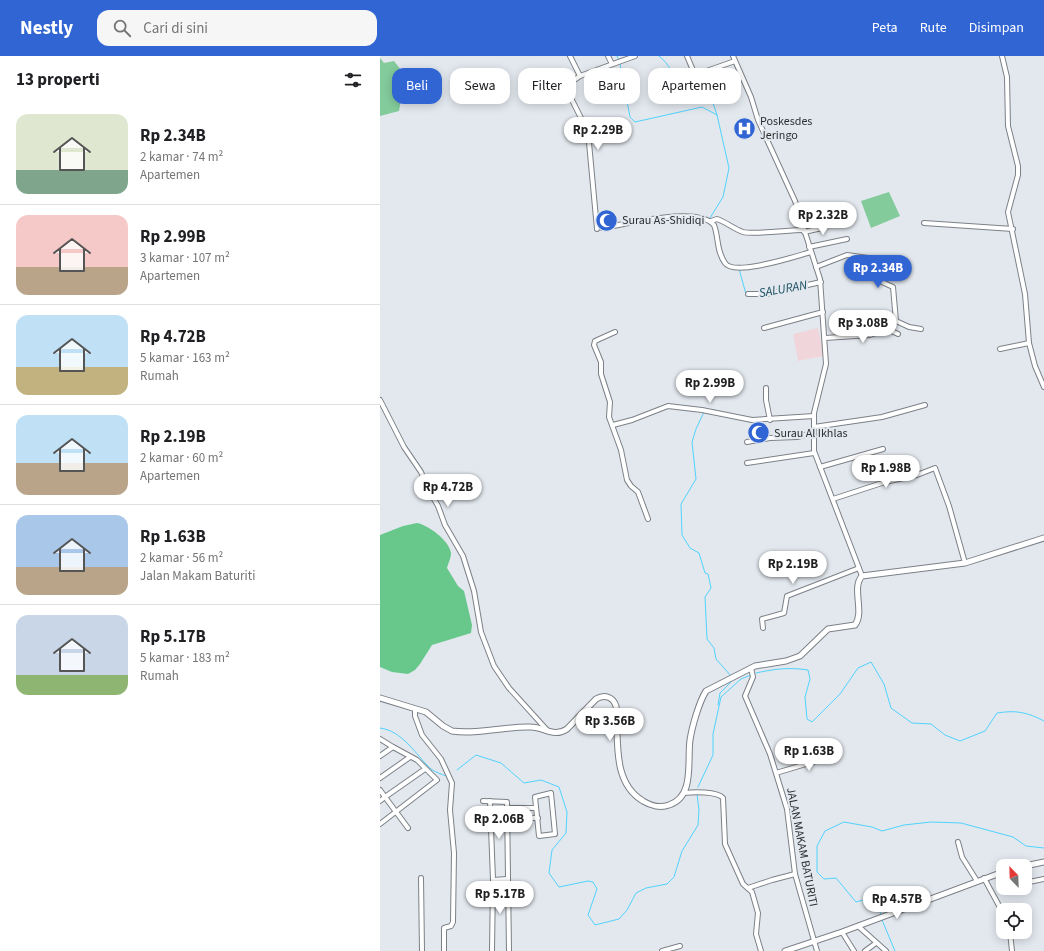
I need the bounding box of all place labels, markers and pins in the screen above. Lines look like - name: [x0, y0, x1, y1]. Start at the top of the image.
- place label: Poskesdes Jeringo: [760, 113, 812, 144]
- hospital icon: Poskesdes Jeringo: [731, 115, 757, 141]
- pin: Rp 2.29B: [557, 117, 639, 151]
- pin: Rp 2.32B: [782, 202, 864, 236]
- mosque icon: Surau As-Shidiqi: [593, 207, 619, 233]
- place label: Surau As-Shidiqi: [622, 212, 704, 229]
- pin: Rp 2.34B: [837, 255, 919, 289]
- pin: Rp 3.08B: [822, 310, 904, 344]
- pin: Rp 2.99B: [669, 370, 751, 404]
- mosque icon: Surau Al Ikhlas: [745, 420, 771, 446]
- place label: Surau Al Ikhlas: [774, 425, 848, 442]
- pin: Rp 1.98B: [845, 455, 927, 489]
- pin: Rp 4.72B: [407, 474, 489, 508]
- pin: Rp 2.19B: [752, 551, 834, 585]
- pin: Rp 3.56B: [569, 708, 651, 742]
- pin: Rp 1.63B: [768, 738, 850, 772]
- pin: Rp 2.06B: [458, 806, 540, 840]
- pin: Rp 5.17B: [459, 881, 541, 915]
- pin: Rp 4.57B: [856, 886, 938, 920]

